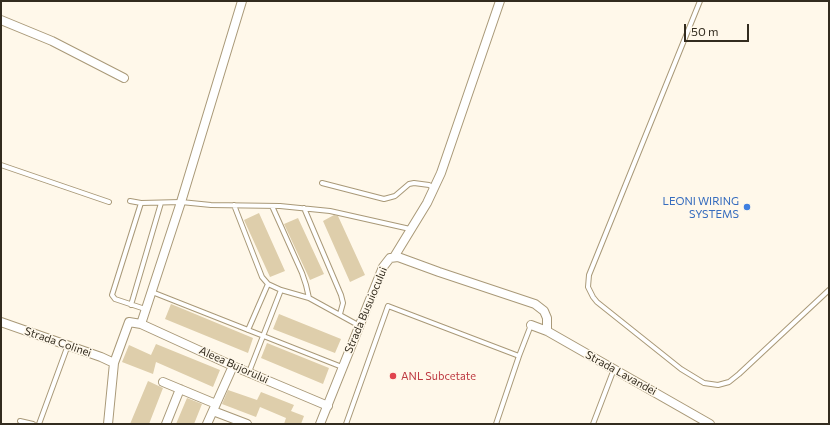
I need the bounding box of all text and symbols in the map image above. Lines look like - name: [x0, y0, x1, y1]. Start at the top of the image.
- scale bar: [686, 16, 751, 42]
- text: 50 m: [691, 24, 719, 38]
- place label: LEONI WIRING SYSTEMS: [663, 194, 739, 220]
- marker: LEONI WIRING SYSTEMS: [742, 202, 752, 212]
- street label: Strada Busuiocului: [342, 265, 390, 355]
- street label: Strada Colinei: [23, 324, 93, 360]
- street label: Aleea Bujorului: [197, 344, 271, 386]
- street label: Strada Lavandei: [583, 348, 659, 398]
- place label: ANL Subcetate: [401, 369, 476, 383]
- marker: ANL Subcetate: [388, 371, 398, 381]

